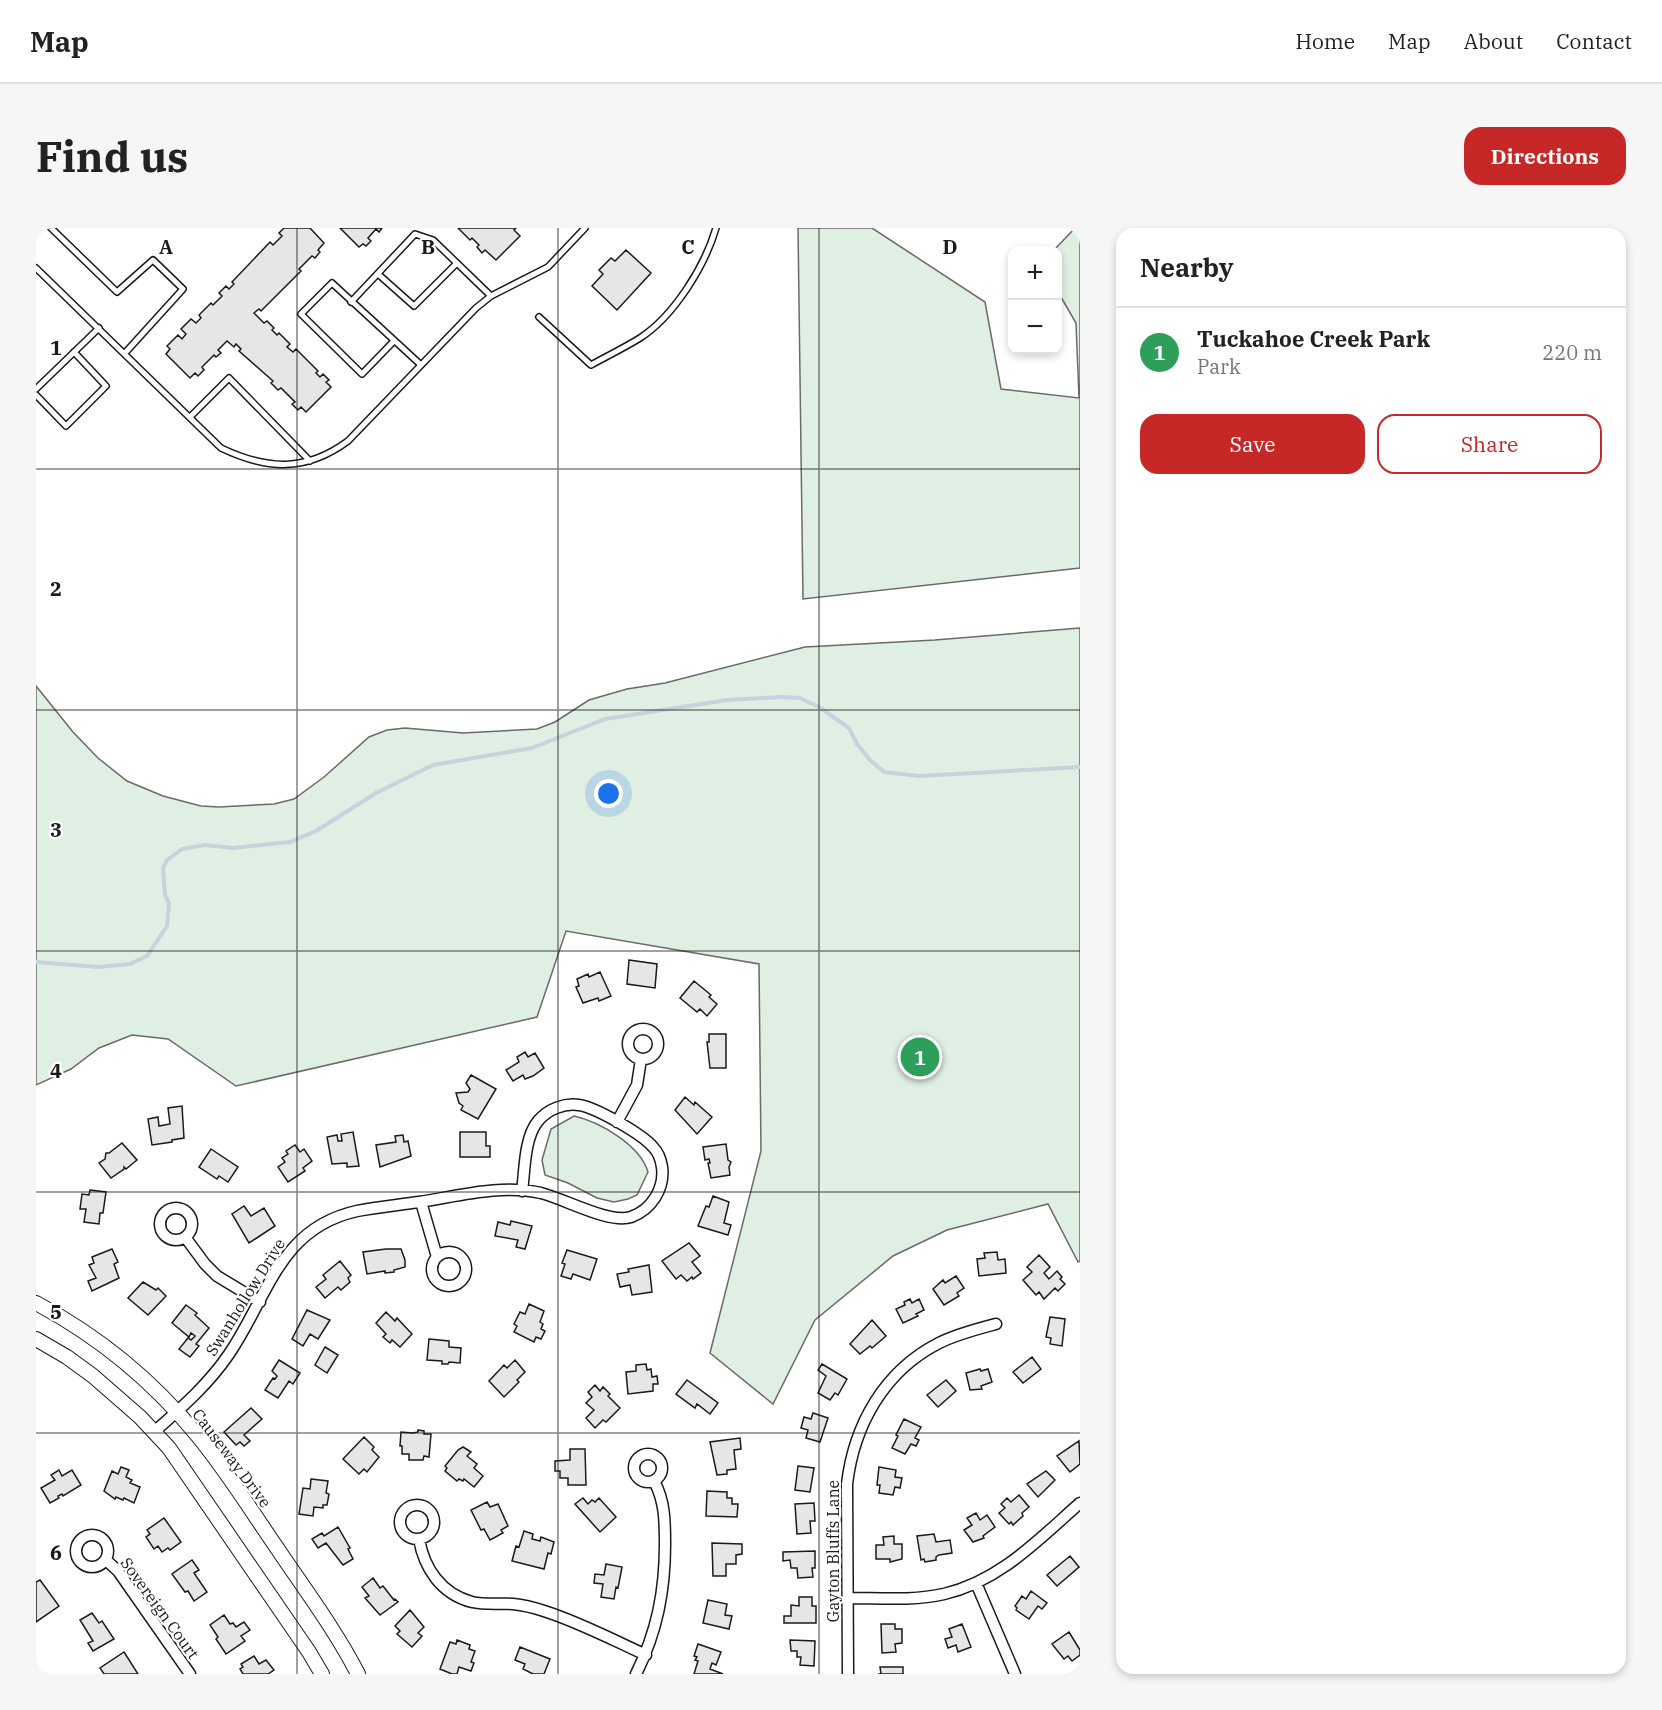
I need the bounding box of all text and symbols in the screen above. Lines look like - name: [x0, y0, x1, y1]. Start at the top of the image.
- text: Map: [30, 23, 89, 60]
- text: Home: [1295, 27, 1355, 55]
- text: Map: [1388, 27, 1431, 55]
- text: About: [1464, 27, 1523, 55]
- text: Contact: [1556, 27, 1632, 55]
- button: Directions: [1464, 127, 1626, 185]
- text: Find us: [36, 129, 188, 184]
- text: A: [159, 233, 173, 260]
- text: B: [421, 233, 435, 260]
- text: C: [681, 233, 695, 260]
- text: D: [942, 233, 958, 260]
- map controls: [1008, 246, 1062, 354]
- button: +: [1008, 246, 1062, 300]
- text: Nearby: [1140, 250, 1234, 284]
- button: −: [1008, 300, 1062, 354]
- text: Tuckahoe Creek Park: [1197, 324, 1430, 353]
- text: 1: [50, 334, 62, 361]
- text: 1: [1154, 339, 1166, 366]
- text: 220 m: [1542, 339, 1602, 366]
- text: Park: [1197, 353, 1241, 380]
- button: Save: [1140, 414, 1365, 474]
- button: Share: [1377, 414, 1602, 474]
- text: 2: [50, 575, 62, 602]
- your location: [594, 779, 623, 808]
- text: 3: [50, 816, 62, 843]
- pin: 1: [900, 1034, 940, 1080]
- text: 4: [50, 1057, 62, 1084]
- street label: Swanhollow Drive: [201, 1235, 289, 1359]
- text: 5: [50, 1298, 62, 1325]
- street label: Causeway Drive: [188, 1405, 276, 1511]
- street label: Gayton Bluffs Lane: [823, 1480, 843, 1622]
- text: 6: [50, 1539, 62, 1566]
- street label: Sovereign Court: [116, 1553, 204, 1663]

